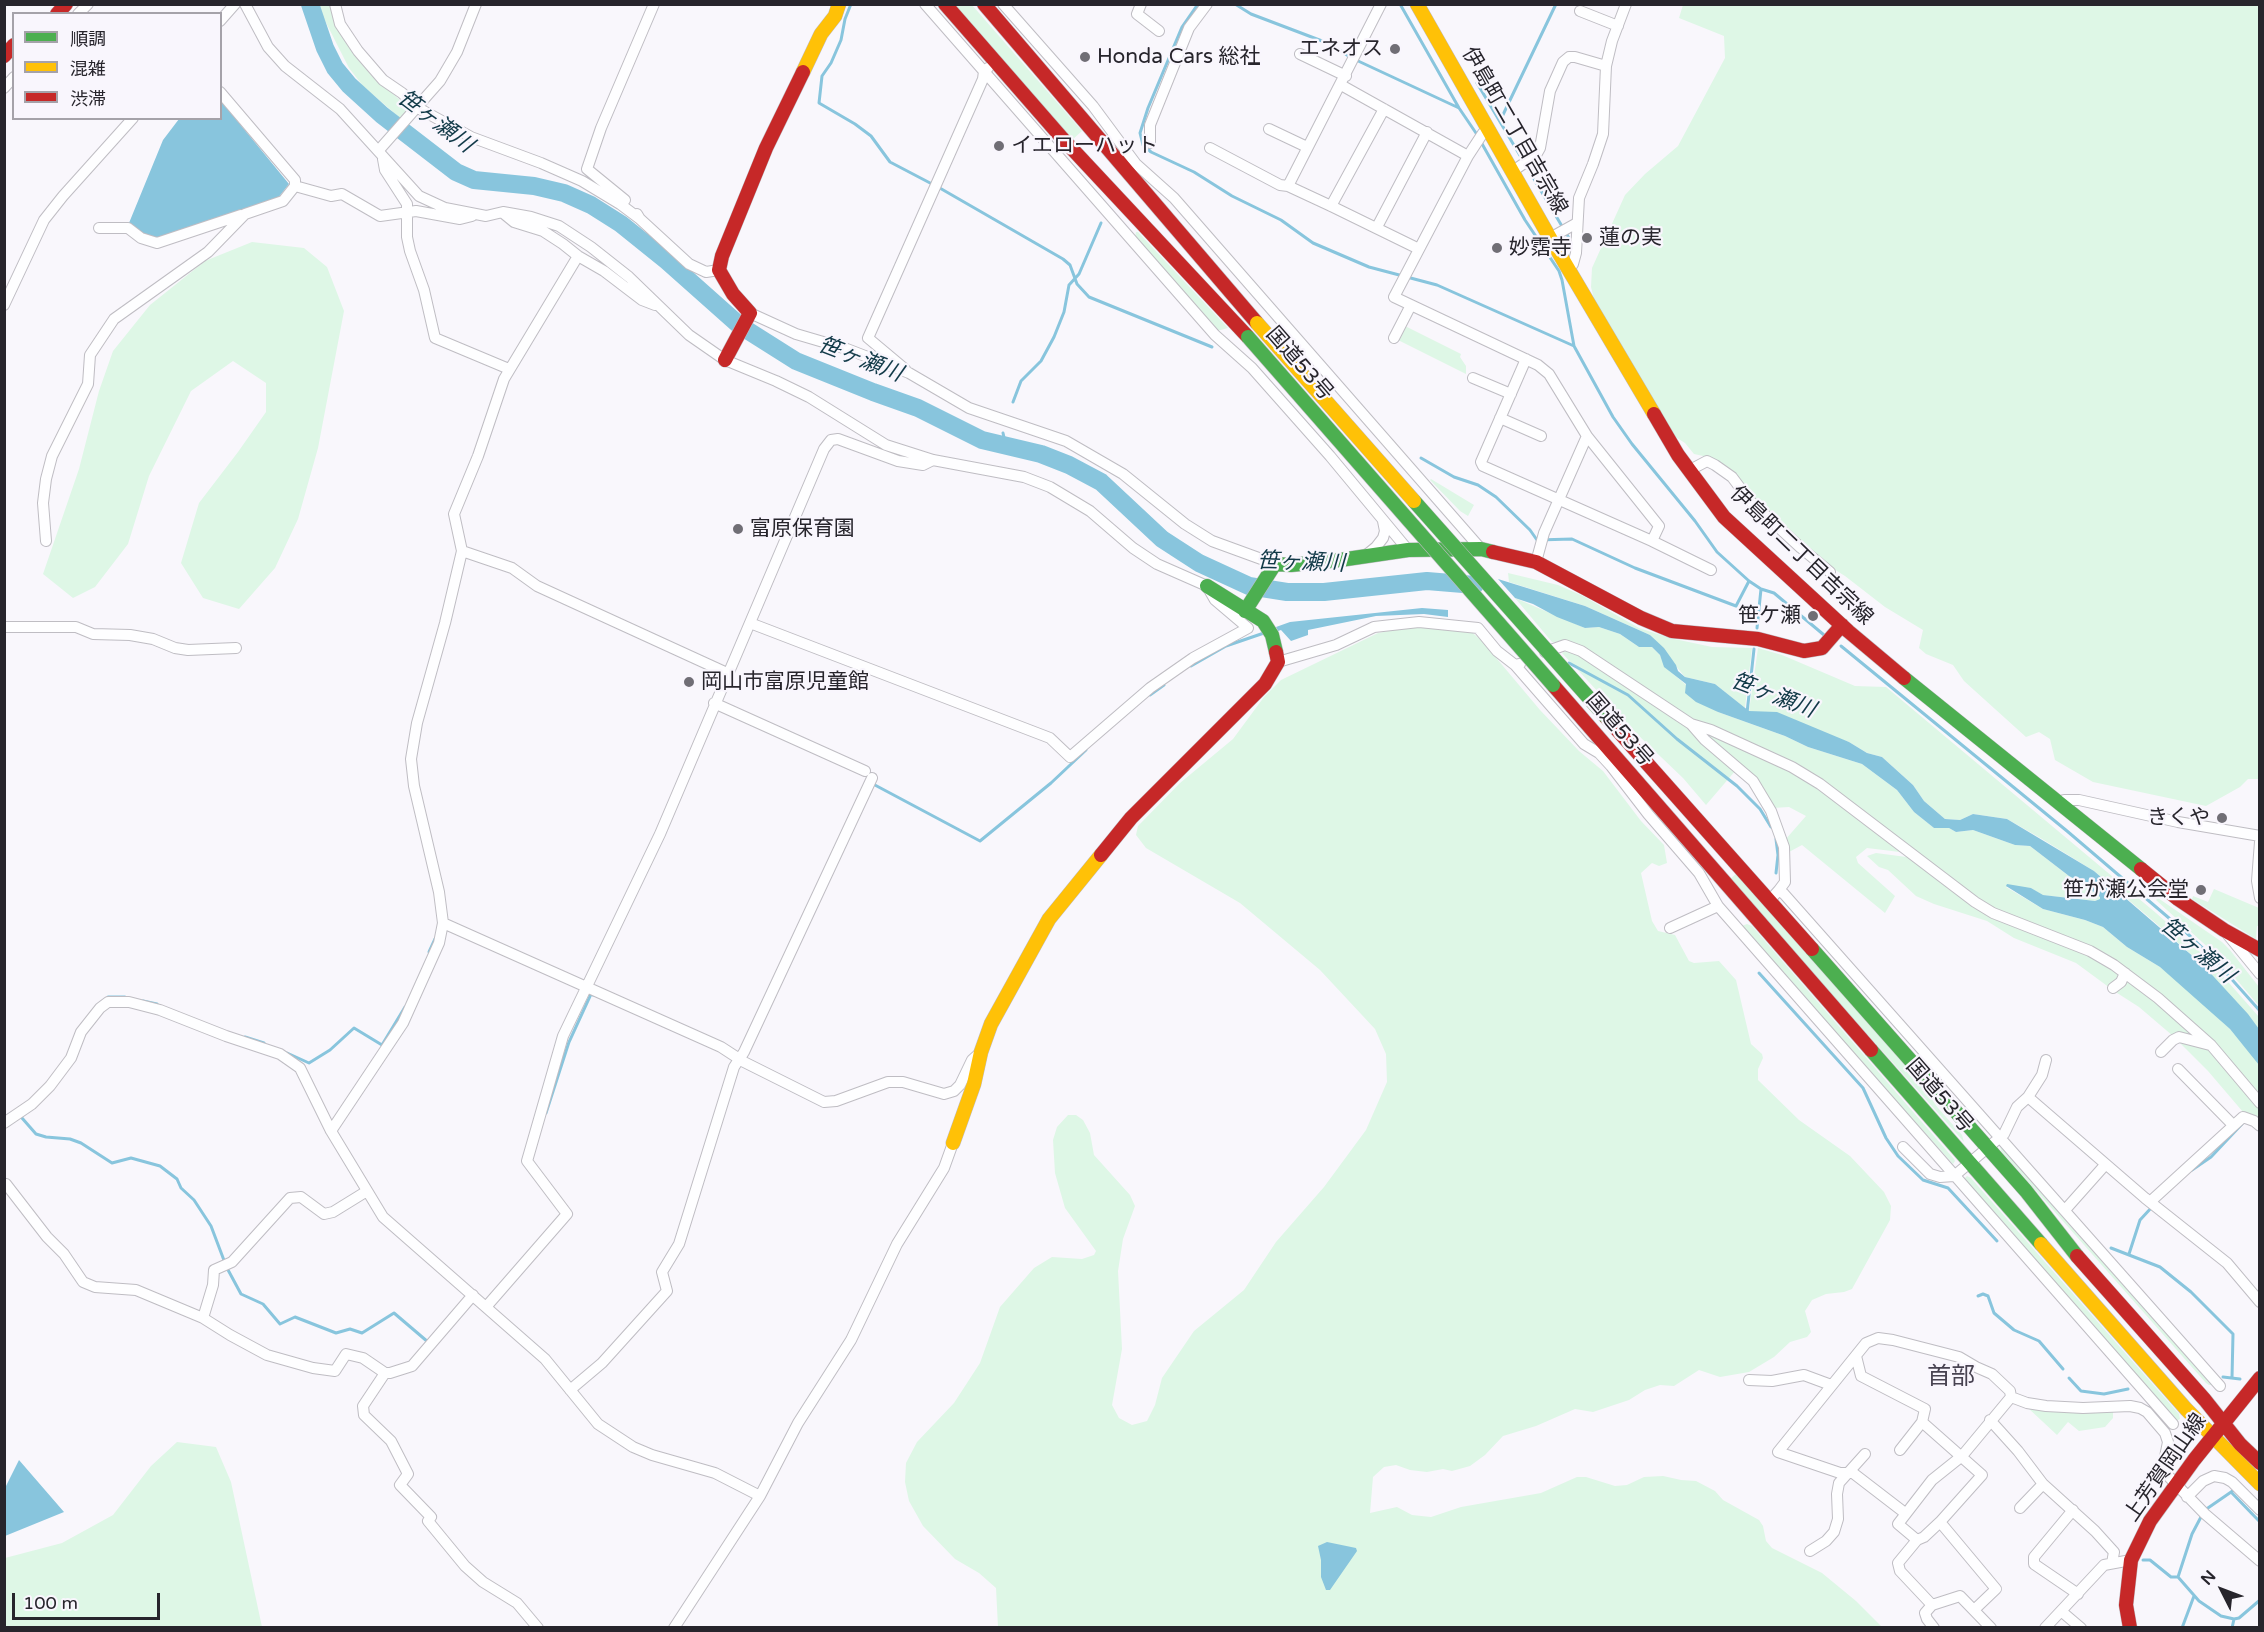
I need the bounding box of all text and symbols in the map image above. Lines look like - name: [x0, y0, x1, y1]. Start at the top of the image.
- legend: [12, 12, 222, 120]
- text: 順調: [70, 28, 106, 50]
- place label: エネオス: [1299, 36, 1383, 62]
- marker: エネオス: [1388, 42, 1402, 56]
- street label: 伊島町二丁目吉宗線: [1456, 43, 1572, 219]
- place label: Honda Cars 総社: [1097, 44, 1261, 70]
- marker: Honda Cars 総社: [1078, 50, 1092, 64]
- text: 混雑: [70, 58, 106, 80]
- water label: 笹ヶ瀬川: [392, 85, 478, 159]
- text: 渋滞: [70, 88, 106, 110]
- place label: イエローハット: [1011, 133, 1158, 159]
- marker: イエローハット: [992, 139, 1006, 153]
- place label: 蓮の実: [1599, 225, 1662, 251]
- marker: 蓮の実: [1580, 231, 1594, 245]
- place label: 妙霑寺: [1509, 235, 1572, 261]
- marker: 妙霑寺: [1490, 241, 1504, 255]
- street label: 国道53号: [1260, 322, 1338, 406]
- water label: 笹ヶ瀬川: [814, 332, 906, 388]
- street label: 伊島町二丁目吉宗線: [1724, 481, 1878, 631]
- place label: 富原保育園: [750, 516, 855, 542]
- marker: 富原保育園: [731, 522, 745, 536]
- water label: 笹ヶ瀬川: [1257, 548, 1345, 578]
- place label: 笹ケ瀬: [1738, 603, 1801, 629]
- marker: 笹ケ瀬: [1806, 609, 1820, 623]
- water label: 笹ヶ瀬川: [1727, 668, 1819, 724]
- place label: 岡山市富原児童館: [701, 669, 869, 695]
- marker: 岡山市富原児童館: [682, 675, 696, 689]
- street label: 国道53号: [1580, 688, 1658, 772]
- place label: きくや: [2147, 805, 2210, 831]
- marker: きくや: [2215, 811, 2229, 825]
- place label: 笹が瀬公会堂: [2063, 877, 2189, 903]
- marker: 笹が瀬公会堂: [2194, 883, 2208, 897]
- water label: 笹ヶ瀬川: [2155, 913, 2239, 989]
- street label: 国道53号: [1900, 1054, 1978, 1138]
- district label: 首部: [1927, 1364, 1975, 1392]
- street label: 上芳賀岡山線: [2120, 1409, 2212, 1527]
- north arrow: [2192, 1560, 2252, 1620]
- text: N: [2197, 1566, 2220, 1589]
- scale bar: [15, 1581, 164, 1619]
- text: 100 m: [23, 1592, 78, 1614]

